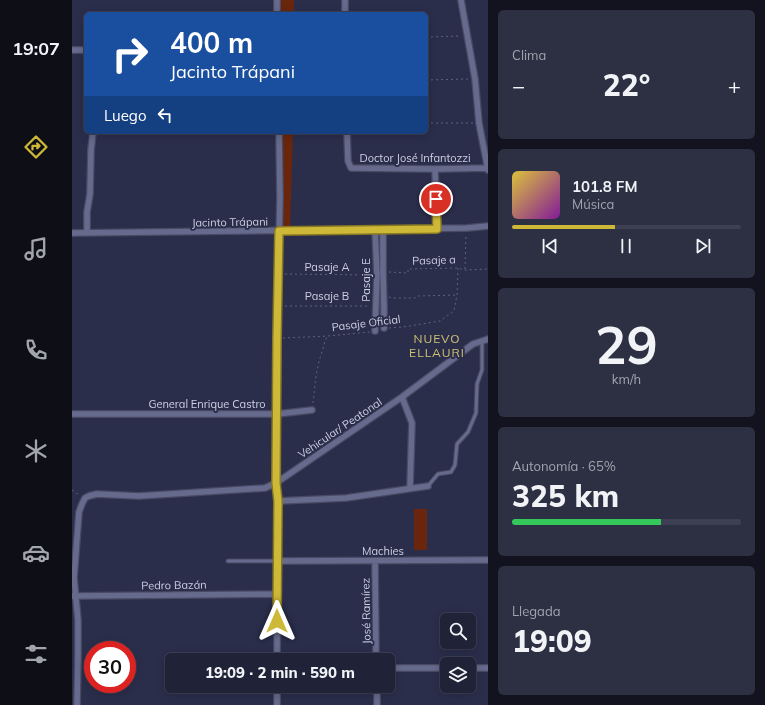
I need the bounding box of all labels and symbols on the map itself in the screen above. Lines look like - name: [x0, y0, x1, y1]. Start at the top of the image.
- street label: Doctor José Infantozzi: [359, 151, 471, 165]
- pin: [419, 182, 453, 216]
- street label: Jacinto Trápani: [192, 214, 268, 230]
- street label: Pasaje a: [412, 252, 456, 268]
- street label: Pasaje E: [359, 258, 373, 302]
- street label: Pasaje A: [304, 260, 350, 274]
- street label: Pasaje B: [305, 289, 349, 303]
- street label: Pasaje Oficial: [331, 312, 401, 334]
- district label: NUEVO ELLAURI: [409, 331, 465, 360]
- street label: Vehicular/ Peatonal: [295, 395, 385, 461]
- street label: General Enrique Castro: [148, 397, 266, 411]
- street label: Machies: [362, 544, 404, 558]
- street label: Pedro Bazán: [141, 577, 207, 593]
- street label: José Ramírez: [358, 577, 374, 644]
- position arrow: [256, 600, 298, 642]
- speed limit sign: 30: [84, 641, 136, 693]

